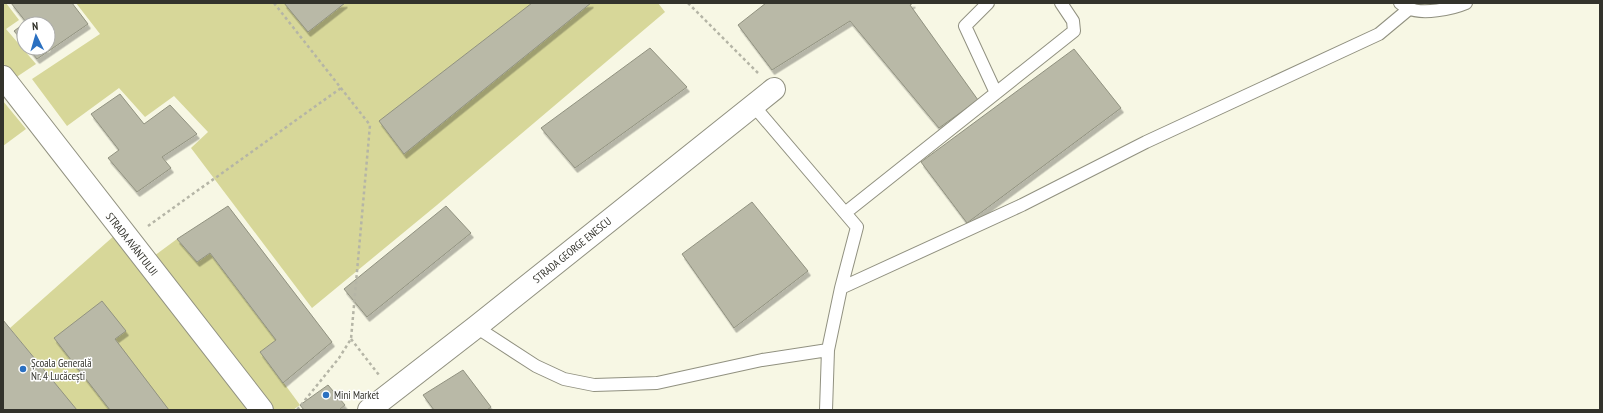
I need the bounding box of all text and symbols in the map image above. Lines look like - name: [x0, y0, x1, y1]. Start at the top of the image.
- north arrow: [16, 16, 56, 56]
- text: N: [32, 19, 39, 33]
- street label: STRADA AVÂNTULUI: [103, 210, 161, 278]
- street label: STRADA GEORGE ENESCU: [530, 214, 614, 286]
- place label: Școala Generală Nr. 4 Lucăcești: [31, 356, 92, 383]
- marker: Școala Generală Nr. 4 Lucăcești: [18, 364, 28, 374]
- place label: Mini Market: [334, 388, 379, 402]
- marker: Mini Market: [321, 390, 331, 400]

